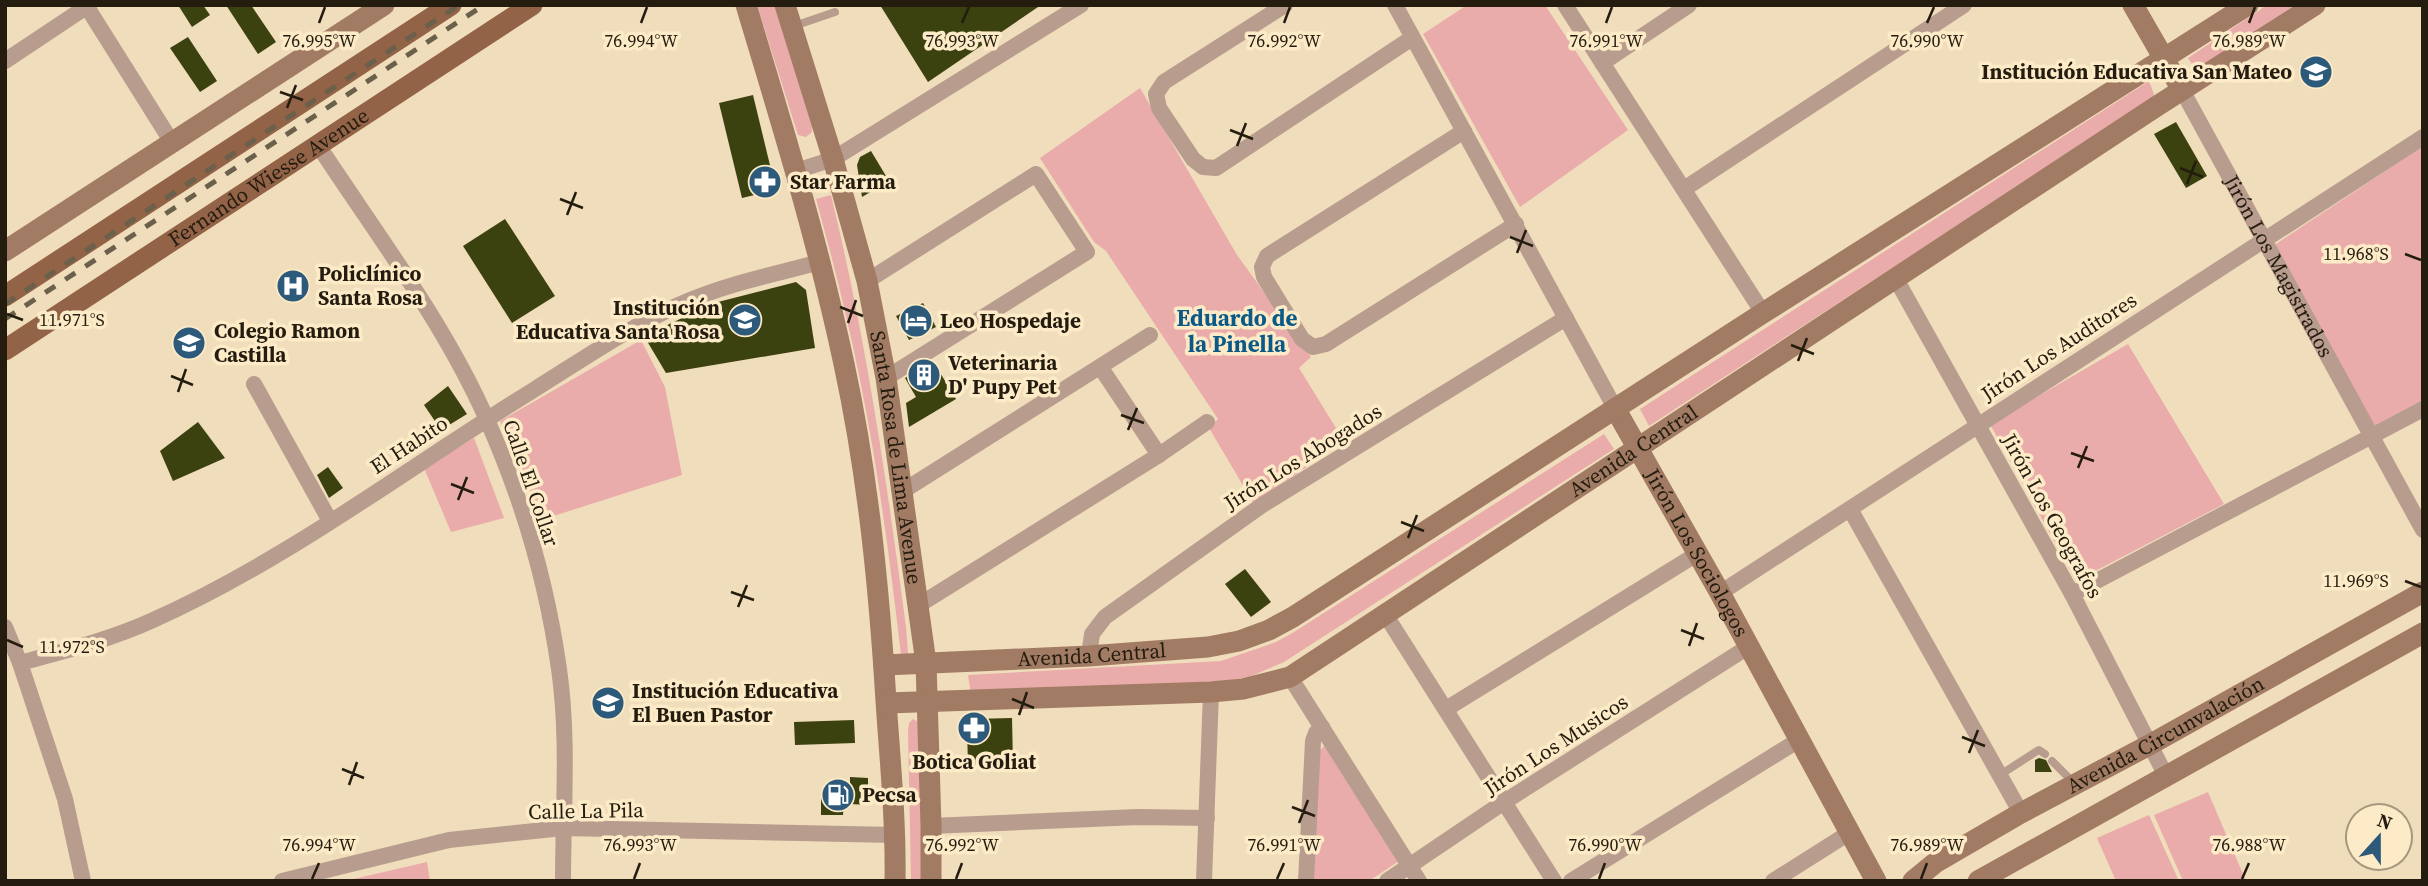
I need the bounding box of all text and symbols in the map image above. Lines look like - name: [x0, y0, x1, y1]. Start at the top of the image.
- text: 76.995°W: [282, 28, 356, 53]
- text: 76.994°W: [604, 28, 678, 53]
- text: 76.993°W: [925, 28, 999, 53]
- text: 76.992°W: [1247, 28, 1321, 53]
- text: 76.991°W: [1569, 28, 1643, 53]
- text: 76.990°W: [1890, 28, 1964, 53]
- text: 76.989°W: [2212, 28, 2286, 53]
- school or university icon: Institución Educativa San Mateo: [2297, 53, 2335, 91]
- place label: Institución Educativa San Mateo: [1981, 57, 2292, 86]
- street label: Fernando Wiesse Avenue: [162, 101, 374, 253]
- pharmacy icon: Star Farma: [746, 163, 784, 201]
- place label: Star Farma: [790, 167, 897, 196]
- street label: Jirón Los Magistrados: [2217, 169, 2341, 362]
- text: 11.968°S: [2323, 241, 2389, 266]
- place label: Policlínico Santa Rosa: [318, 259, 424, 312]
- hospital icon: Policlínico Santa Rosa: [274, 267, 312, 305]
- street label: Jirón Los Auditores: [1974, 285, 2142, 408]
- place label: Institución Educativa Santa Rosa: [516, 293, 721, 346]
- school or university icon: Institución Educativa Santa Rosa: [726, 301, 764, 339]
- hotel icon: Leo Hospedaje: [897, 302, 935, 340]
- district label: Eduardo de la Pinella: [1177, 302, 1297, 360]
- place label: Leo Hospedaje: [940, 306, 1081, 335]
- text: 11.971°S: [39, 307, 105, 332]
- place label: Colegio Ramon Castilla: [214, 316, 360, 369]
- school or university icon: Colegio Ramon Castilla: [170, 324, 208, 362]
- street label: Santa Rosa de Lima Avenue: [863, 328, 930, 586]
- place label: Veterinaria D' Pupy Pet: [948, 348, 1058, 401]
- building icon: Veterinaria D' Pupy Pet: [905, 356, 943, 394]
- street label: Jirón Los Abogados: [1217, 396, 1387, 517]
- street label: Avenida Central: [1563, 397, 1703, 504]
- street label: El Habito: [364, 409, 453, 481]
- street label: Calle El Collar: [496, 416, 567, 550]
- street label: Jirón Los Geografos: [1995, 427, 2110, 603]
- street label: Jirón Los Sociologos: [1638, 462, 1756, 642]
- text: 11.969°S: [2323, 568, 2389, 593]
- text: 11.972°S: [39, 634, 105, 659]
- street label: Avenida Central: [1017, 635, 1167, 673]
- street label: Avenida Circunvalación: [2061, 669, 2269, 800]
- place label: Institución Educativa El Buen Pastor: [632, 676, 839, 729]
- school or university icon: Institución Educativa El Buen Pastor: [589, 684, 627, 722]
- street label: Jirón Los Musicos: [1477, 687, 1634, 803]
- pharmacy icon: Botica Goliat: [955, 709, 993, 747]
- place label: Botica Goliat: [912, 747, 1037, 776]
- fuel station icon: Pecsa: [819, 776, 857, 814]
- place label: Pecsa: [862, 780, 918, 809]
- street label: Calle La Pila: [528, 795, 644, 826]
- north arrow: [2344, 802, 2414, 872]
- text: N: [2374, 807, 2396, 836]
- text: 76.994°W: [282, 832, 356, 857]
- text: 76.993°W: [603, 832, 677, 857]
- text: 76.992°W: [925, 832, 999, 857]
- text: 76.991°W: [1247, 832, 1321, 857]
- text: 76.990°W: [1568, 832, 1642, 857]
- text: 76.989°W: [1890, 832, 1964, 857]
- text: 76.988°W: [2212, 832, 2286, 857]

